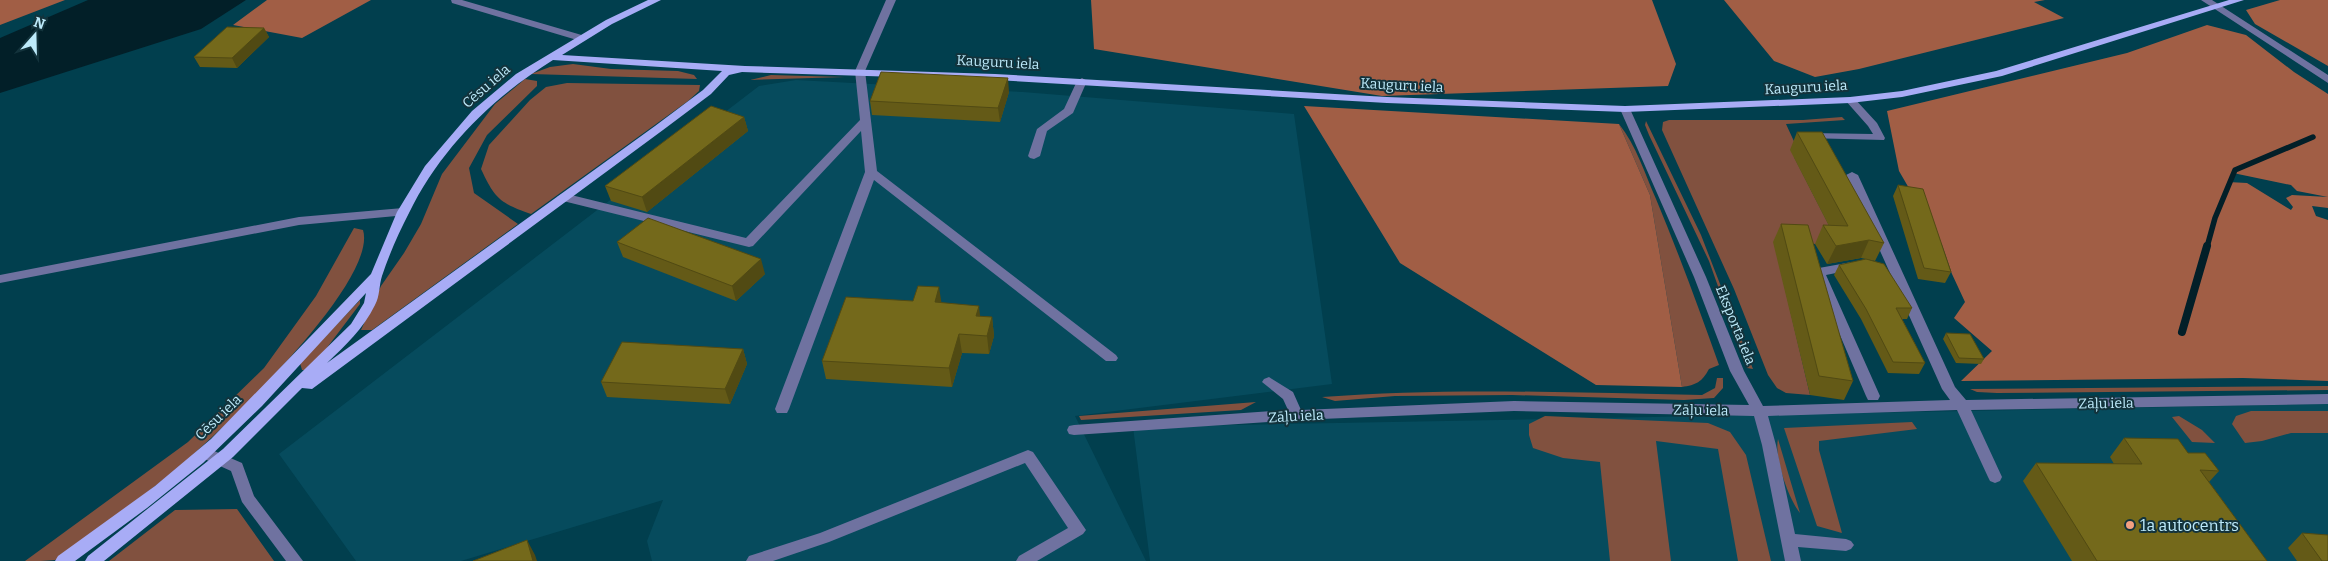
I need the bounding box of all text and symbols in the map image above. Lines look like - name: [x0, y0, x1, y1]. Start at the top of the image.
- north arrow: [10, 10, 60, 60]
- text: N: [31, 13, 47, 33]
- street label: Kauguru iela: [956, 52, 1040, 73]
- street label: Cēsu iela: [459, 61, 514, 112]
- street label: Kauguru iela: [1360, 75, 1444, 96]
- street label: Kauguru iela: [1764, 77, 1848, 98]
- street label: Eksporta iela: [1712, 283, 1759, 368]
- street label: Cēsu iela: [192, 391, 245, 444]
- street label: Zāļu iela: [2078, 395, 2134, 413]
- street label: Zāļu iela: [1673, 402, 1729, 420]
- street label: Zāļu iela: [1268, 407, 1324, 427]
- place label: 1a autocentrs: [2140, 516, 2239, 535]
- marker: 1a autocentrs: [2124, 519, 2136, 531]

